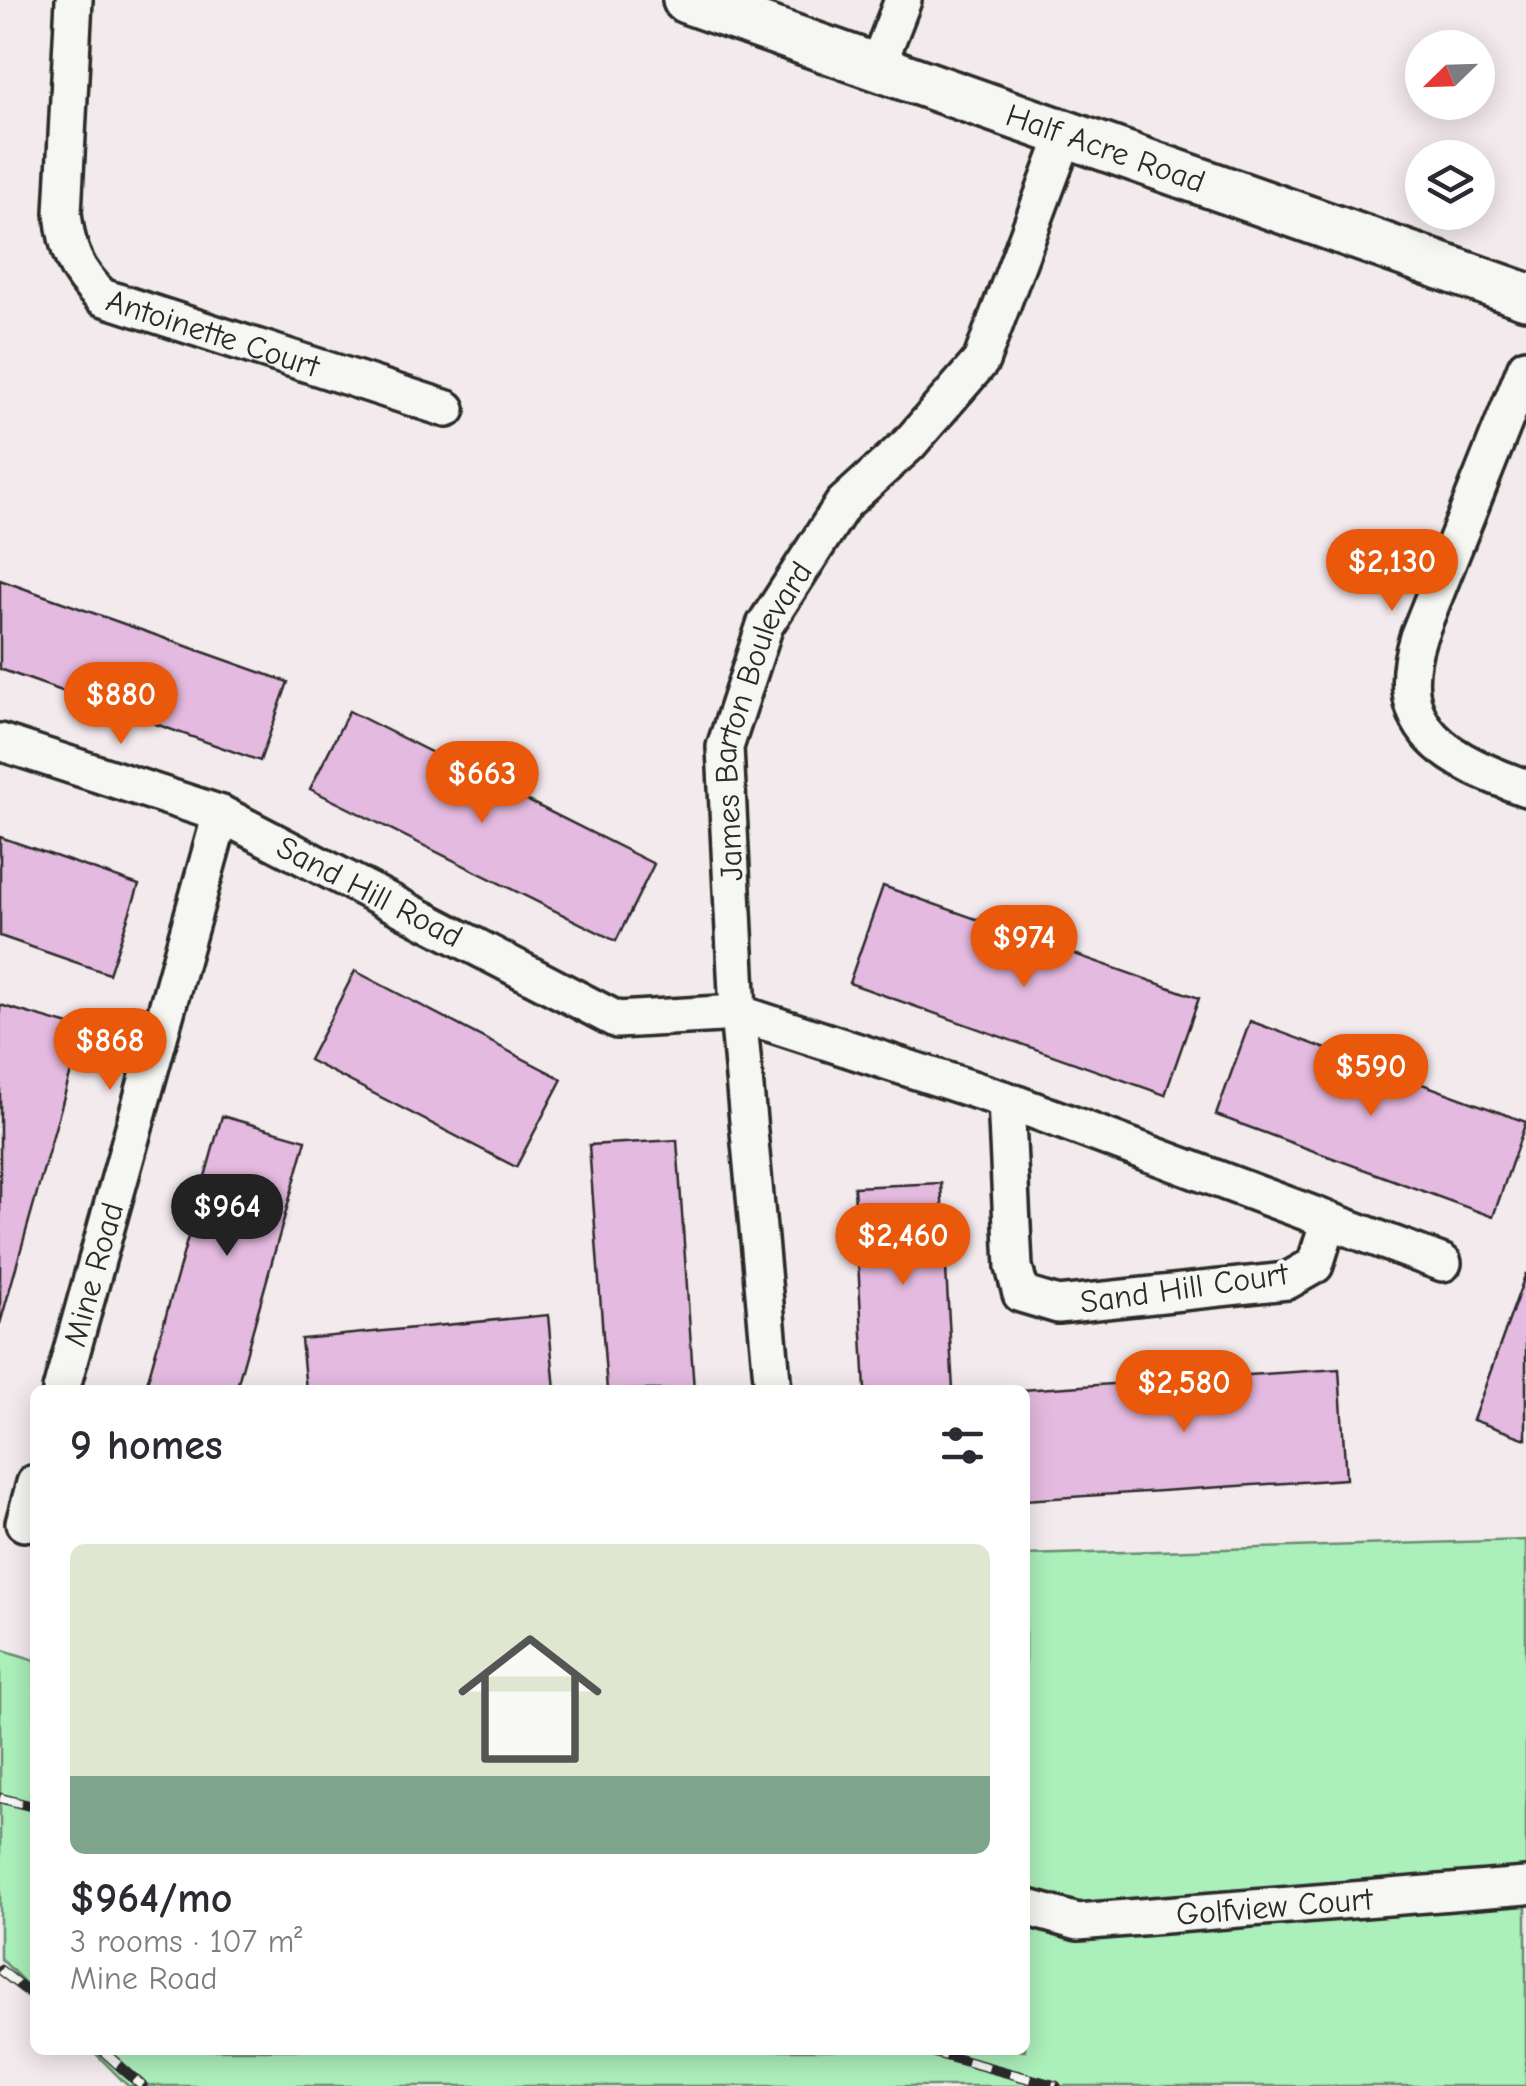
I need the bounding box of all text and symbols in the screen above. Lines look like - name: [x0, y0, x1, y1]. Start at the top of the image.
- north arrow: [1405, 30, 1495, 120]
- map controls: [1405, 30, 1495, 230]
- street label: Half Acre Road: [1001, 96, 1210, 200]
- button: layers: [1405, 140, 1495, 230]
- street label: Antoinette Court: [102, 281, 325, 385]
- pin: $2,130: [1311, 529, 1473, 614]
- text: $2,130: [1348, 543, 1436, 580]
- street label: James Barton Boulevard: [707, 555, 820, 882]
- pin: $880: [62, 662, 180, 747]
- text: $880: [86, 676, 156, 713]
- pin: $663: [423, 741, 541, 826]
- text: $663: [448, 755, 516, 792]
- street label: Sand Hill Road: [271, 828, 469, 955]
- pin: $974: [965, 905, 1083, 990]
- text: $974: [993, 919, 1055, 956]
- pin: $868: [51, 1008, 169, 1093]
- text: $868: [76, 1022, 144, 1059]
- pin: $590: [1312, 1034, 1430, 1119]
- text: $590: [1335, 1048, 1407, 1085]
- pin: $964: [168, 1174, 286, 1259]
- text: $964: [193, 1188, 261, 1225]
- street label: Mine Road: [56, 1198, 131, 1350]
- pin: $2,460: [822, 1203, 984, 1288]
- text: $2,460: [857, 1217, 949, 1254]
- street label: Sand Hill Court: [1078, 1255, 1291, 1321]
- pin: $2,580: [1103, 1350, 1265, 1435]
- text: $2,580: [1138, 1364, 1231, 1401]
- icon: filters: [935, 1418, 990, 1473]
- text: 9 homes: [70, 1421, 223, 1470]
- icon: home: [440, 1609, 620, 1789]
- text: $964/mo: [70, 1874, 232, 1923]
- street label: Golfview Court: [1175, 1880, 1375, 1933]
- text: 3 rooms · 107 m²: [70, 1923, 302, 1960]
- text: Mine Road: [70, 1960, 218, 1997]

